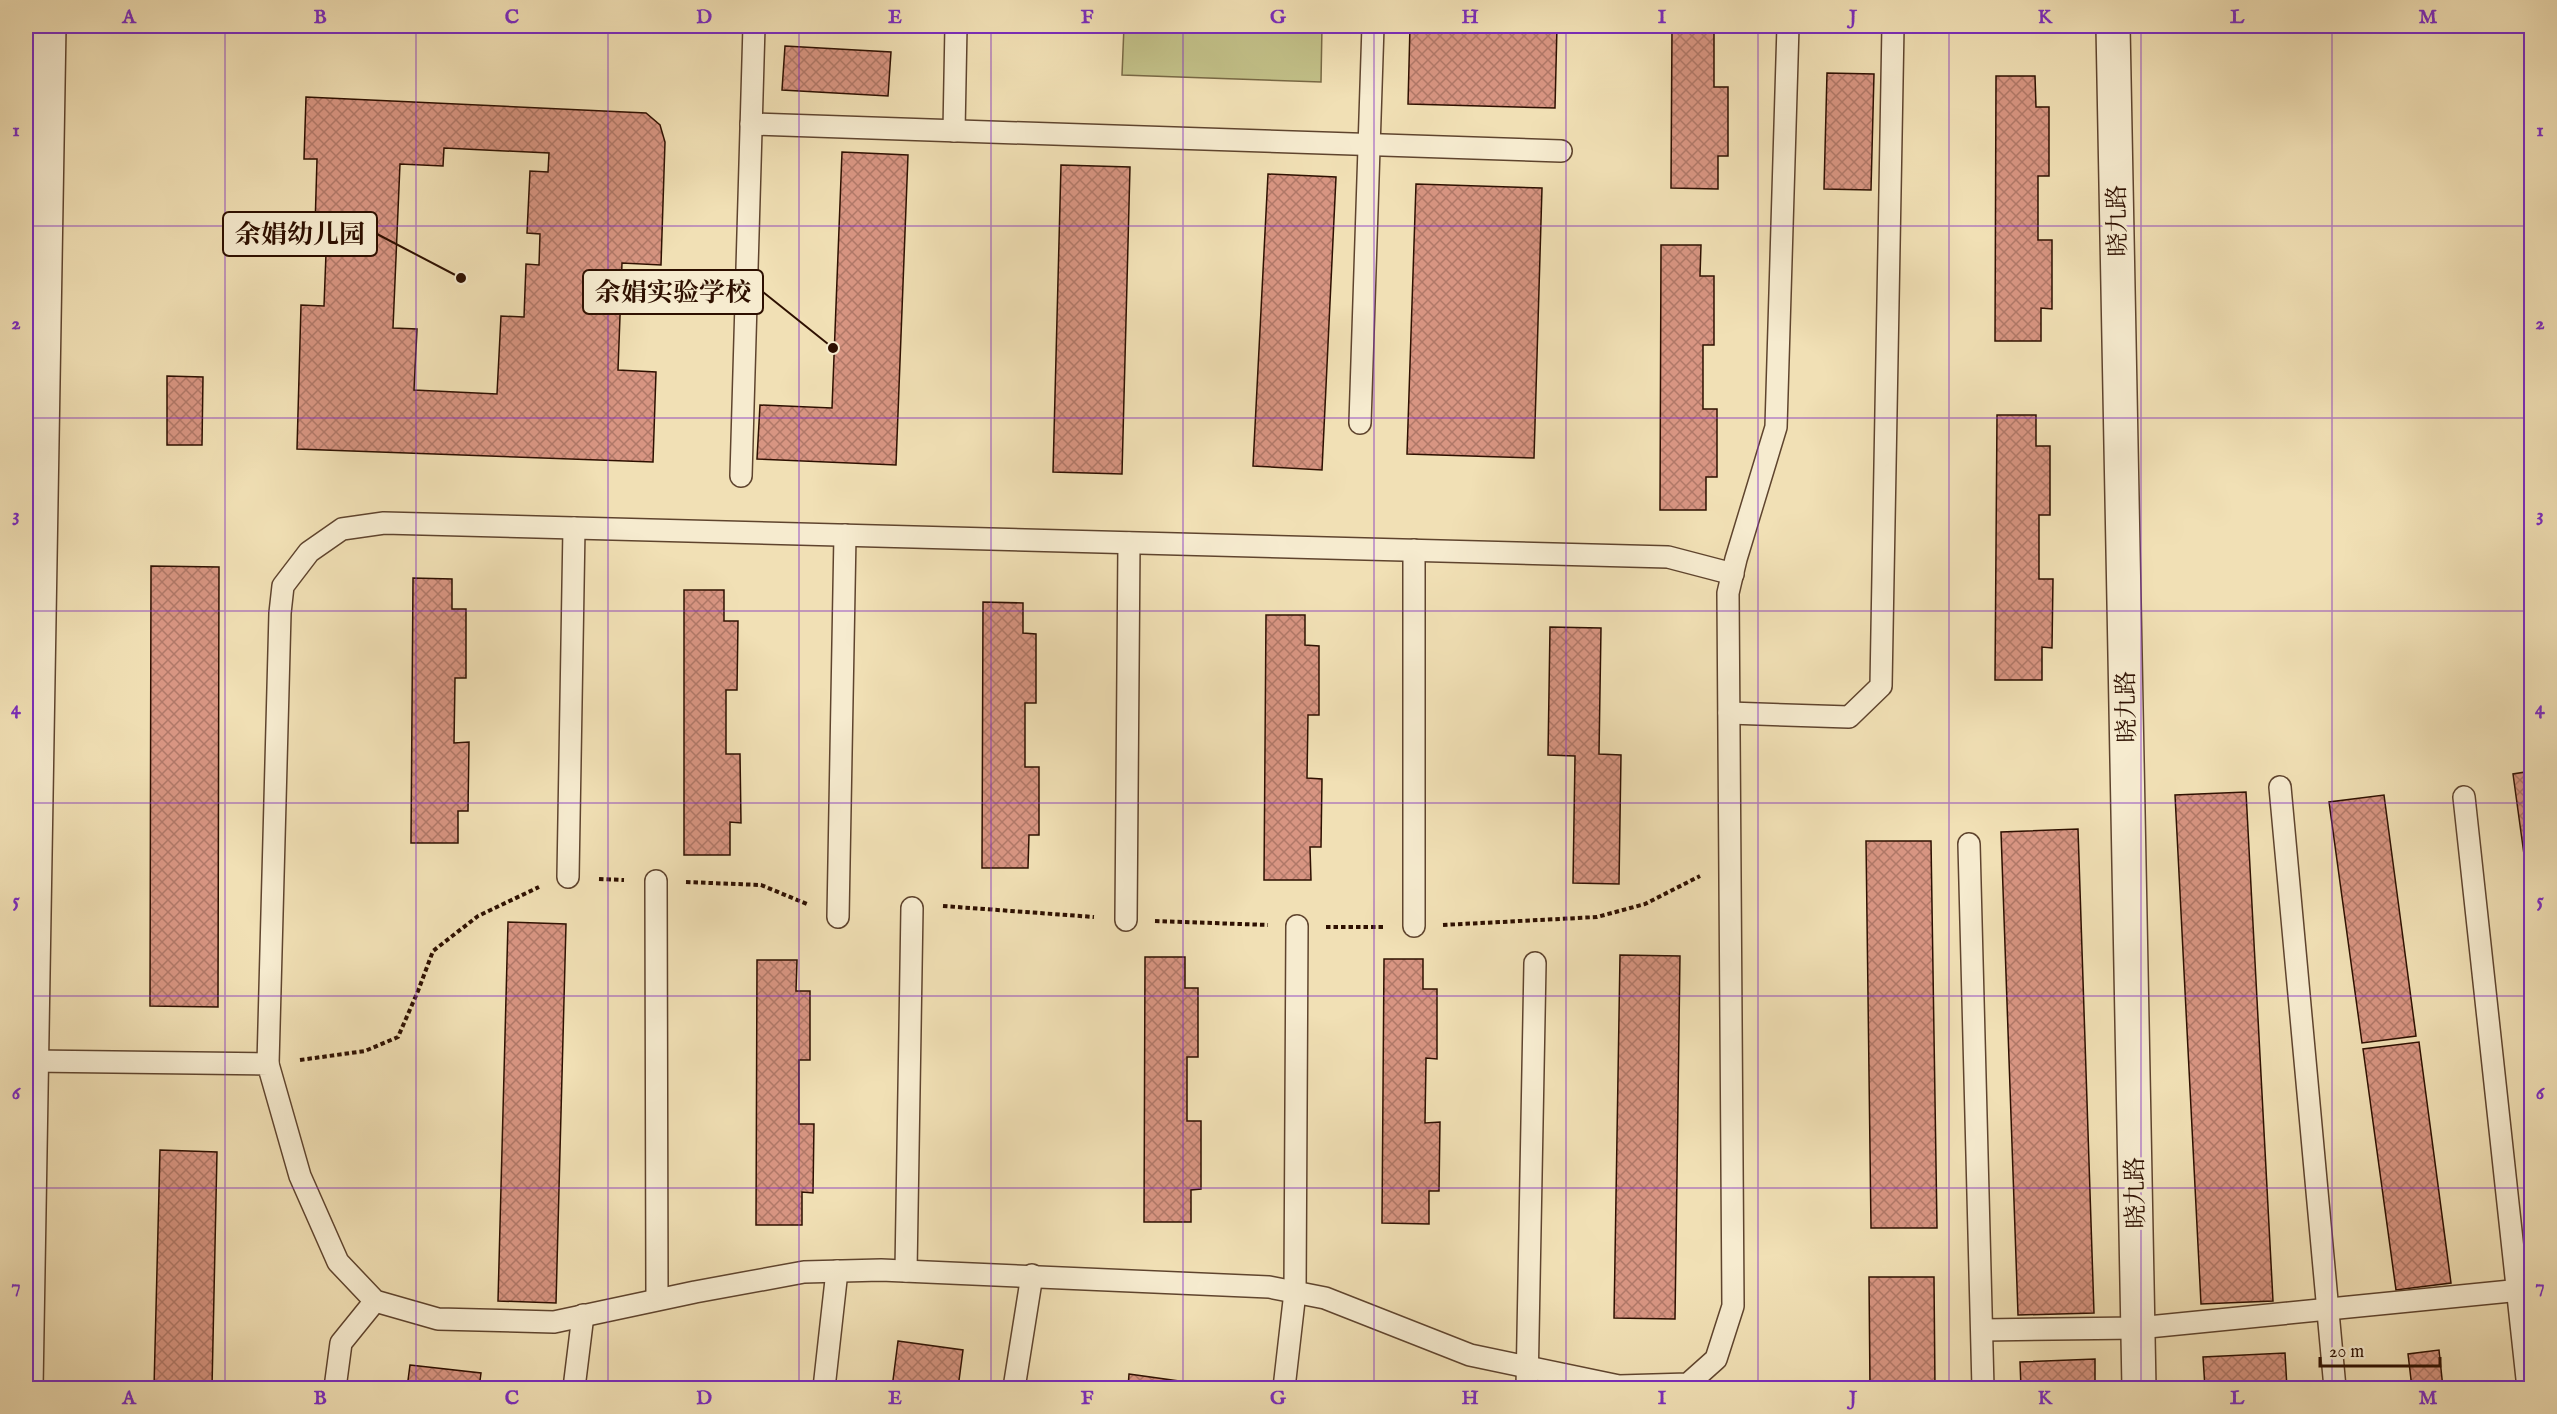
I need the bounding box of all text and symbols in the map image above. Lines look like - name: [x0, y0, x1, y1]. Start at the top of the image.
- text: A: [121, 5, 137, 30]
- text: B: [313, 5, 327, 30]
- text: C: [505, 5, 519, 30]
- text: D: [696, 5, 712, 30]
- text: E: [888, 5, 902, 30]
- text: F: [1081, 5, 1094, 30]
- text: G: [1270, 5, 1287, 30]
- text: H: [1461, 5, 1479, 30]
- text: I: [1658, 5, 1667, 30]
- text: J: [1846, 5, 1858, 30]
- text: K: [2038, 5, 2054, 30]
- text: L: [2230, 5, 2245, 30]
- text: M: [2419, 5, 2438, 30]
- text: 1: [12, 118, 20, 143]
- text: 1: [2536, 118, 2544, 143]
- street label: 晓九路: [2102, 185, 2135, 257]
- callout: 余娟幼儿园: [223, 212, 377, 256]
- text: 余娟幼儿园: [235, 219, 365, 252]
- callout: 余娟实验学校: [583, 270, 763, 314]
- text: 余娟实验学校: [595, 277, 751, 310]
- text: 2: [11, 311, 21, 336]
- text: 2: [2535, 311, 2545, 336]
- text: 3: [12, 503, 20, 528]
- text: 3: [2536, 503, 2544, 528]
- street label: 晓九路: [2111, 671, 2144, 743]
- text: 4: [11, 696, 22, 721]
- text: 4: [2535, 696, 2546, 721]
- text: 5: [12, 888, 20, 913]
- text: 5: [2536, 888, 2544, 913]
- text: 6: [12, 1081, 22, 1106]
- text: 6: [2536, 1081, 2546, 1106]
- street label: 晓九路: [2120, 1157, 2153, 1229]
- text: 7: [11, 1274, 21, 1299]
- text: 7: [2535, 1274, 2545, 1299]
- scale bar: [2320, 1330, 2440, 1368]
- text: 20 m: [2329, 1341, 2364, 1364]
- text: A: [121, 1386, 137, 1411]
- text: B: [313, 1386, 327, 1411]
- text: C: [505, 1386, 519, 1411]
- text: D: [696, 1386, 712, 1411]
- text: E: [888, 1386, 902, 1411]
- text: F: [1081, 1386, 1094, 1411]
- text: G: [1270, 1386, 1287, 1411]
- text: H: [1461, 1386, 1479, 1411]
- text: I: [1658, 1386, 1667, 1411]
- text: J: [1846, 1386, 1858, 1411]
- text: K: [2038, 1386, 2054, 1411]
- text: L: [2230, 1386, 2245, 1411]
- text: M: [2419, 1386, 2438, 1411]

